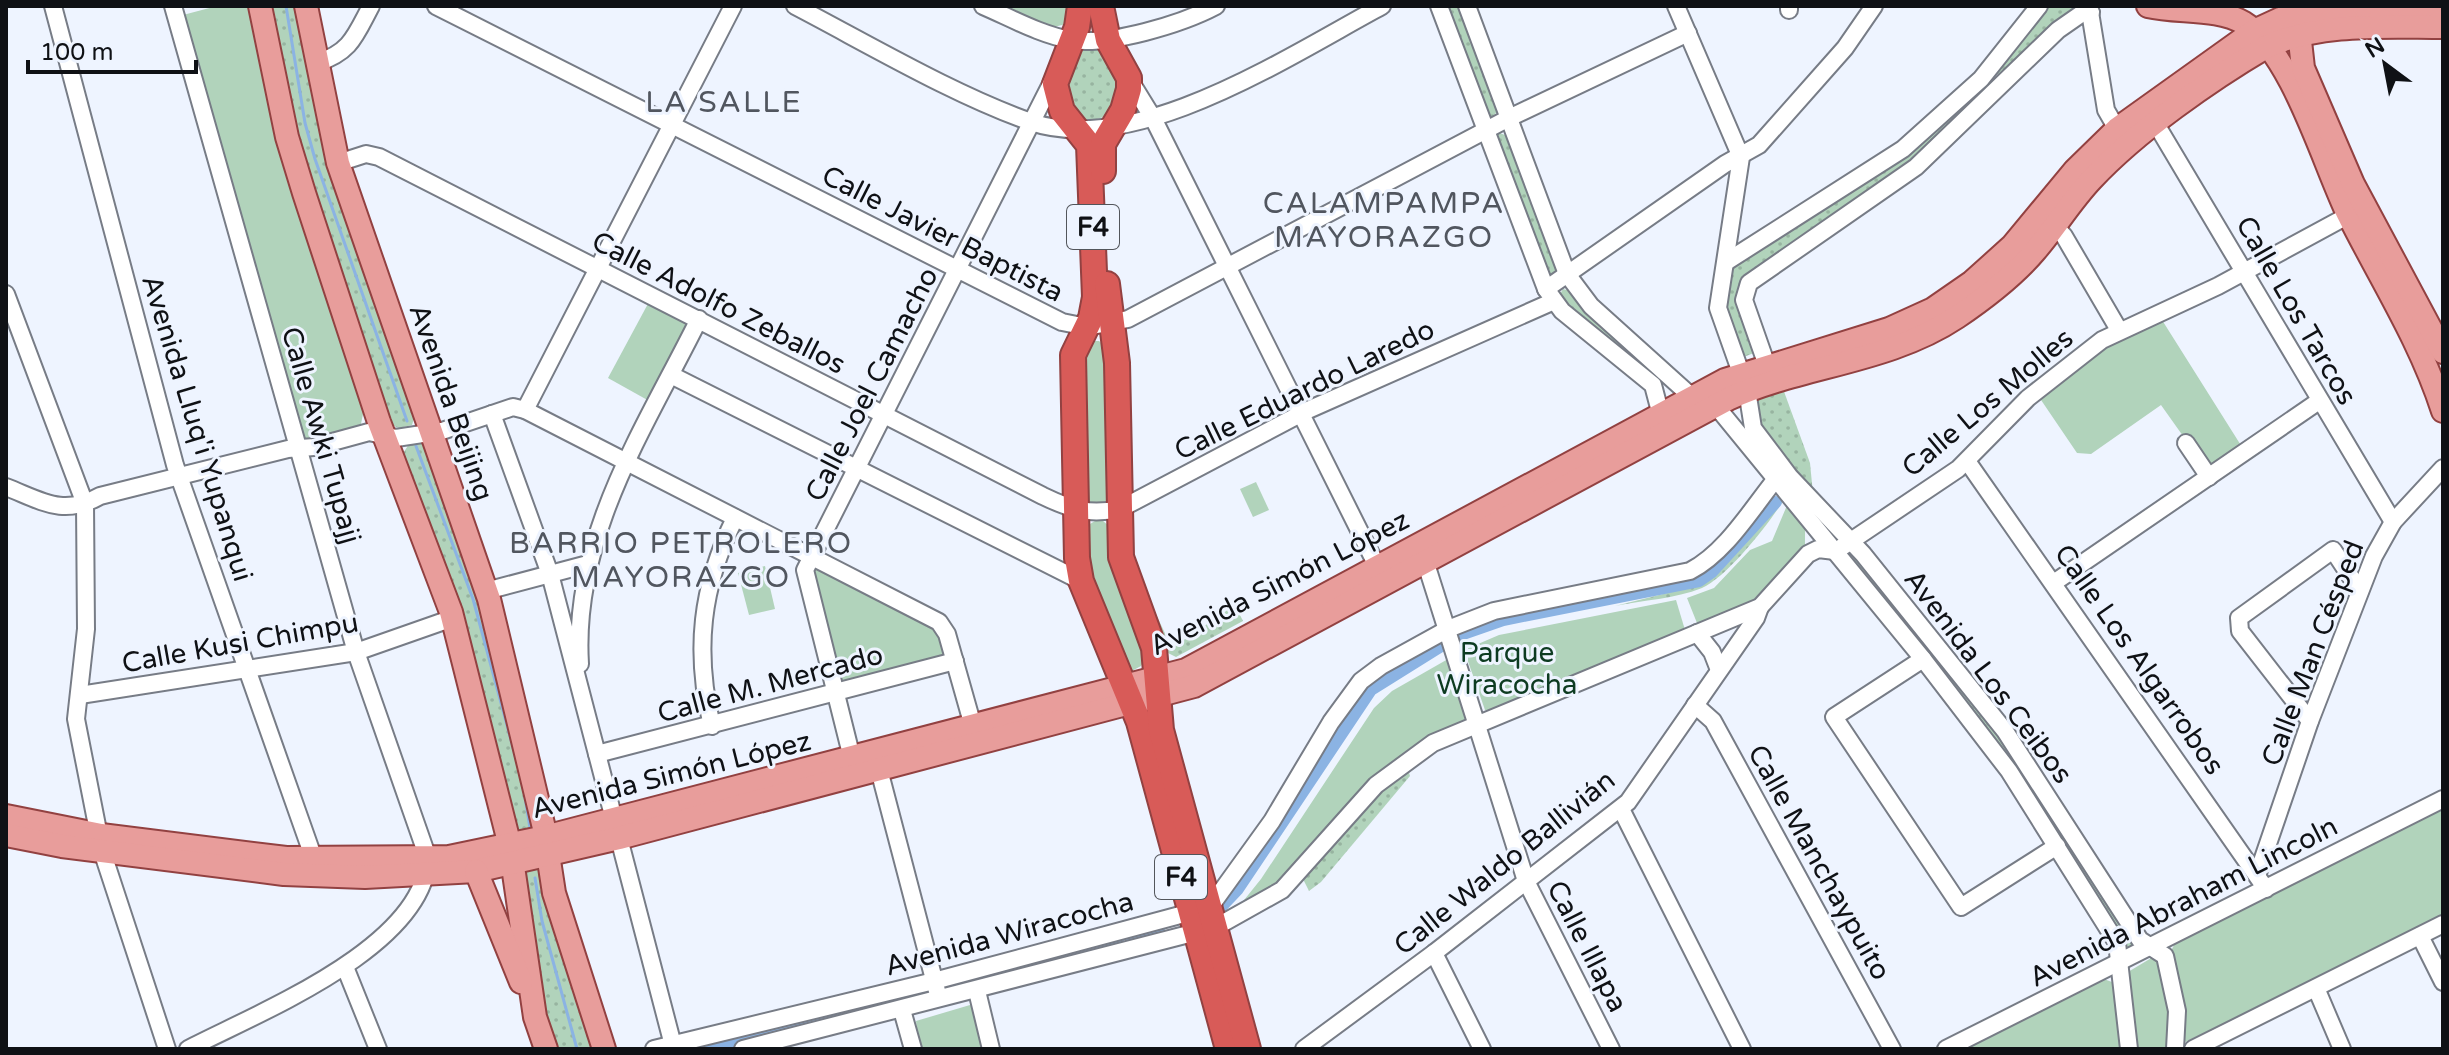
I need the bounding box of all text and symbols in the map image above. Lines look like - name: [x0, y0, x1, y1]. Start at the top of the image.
- scale bar: [28, 24, 196, 74]
- north arrow: [2345, 24, 2425, 104]
- text: N: [2361, 32, 2389, 64]
- text: 100 m: [40, 38, 114, 67]
- district label: LA SALLE: [645, 84, 803, 121]
- street label: Calle Javier Baptista: [816, 158, 1069, 310]
- district label: CALAMPAMPA MAYORAZGO: [1263, 185, 1505, 256]
- road number: F4: [1067, 205, 1119, 249]
- street label: Calle Los Tarcos: [2228, 210, 2364, 411]
- street label: Calle Adolfo Zeballos: [586, 224, 851, 382]
- street label: Calle Joel Camacho: [798, 262, 946, 507]
- street label: Avenida Lluq'i Yupanqui: [134, 271, 260, 586]
- street label: Avenida Beijing: [401, 299, 501, 505]
- street label: Calle Eduardo Laredo: [1169, 312, 1440, 468]
- street label: Calle Los Molles: [1895, 321, 2080, 484]
- street label: Calle Awki Tupajj: [274, 323, 368, 548]
- street label: Avenida Simón López: [1144, 503, 1415, 663]
- district label: BARRIO PETROLERO MAYORAZGO: [509, 525, 853, 596]
- street label: Calle Man Césped: [2254, 536, 2372, 771]
- street label: Calle Los Algarrobos: [2047, 538, 2232, 781]
- street label: Avenida Los Ceibos: [1897, 563, 2080, 790]
- street label: Calle Kusi Chimpu: [119, 605, 361, 681]
- park label: Parque Wiracocha: [1436, 636, 1578, 702]
- street label: Calle M. Mercado: [654, 638, 887, 730]
- street label: Avenida Simón López: [528, 724, 814, 826]
- street label: Calle Manchaypuito: [1740, 739, 1898, 986]
- street label: Calle Waldo Ballivián: [1387, 763, 1622, 962]
- street label: Avenida Abraham Lincoln: [2023, 809, 2343, 995]
- road number: F4: [1155, 855, 1207, 899]
- street label: Calle Illapa: [1539, 875, 1635, 1018]
- street label: Avenida Wiracocha: [881, 884, 1137, 984]

